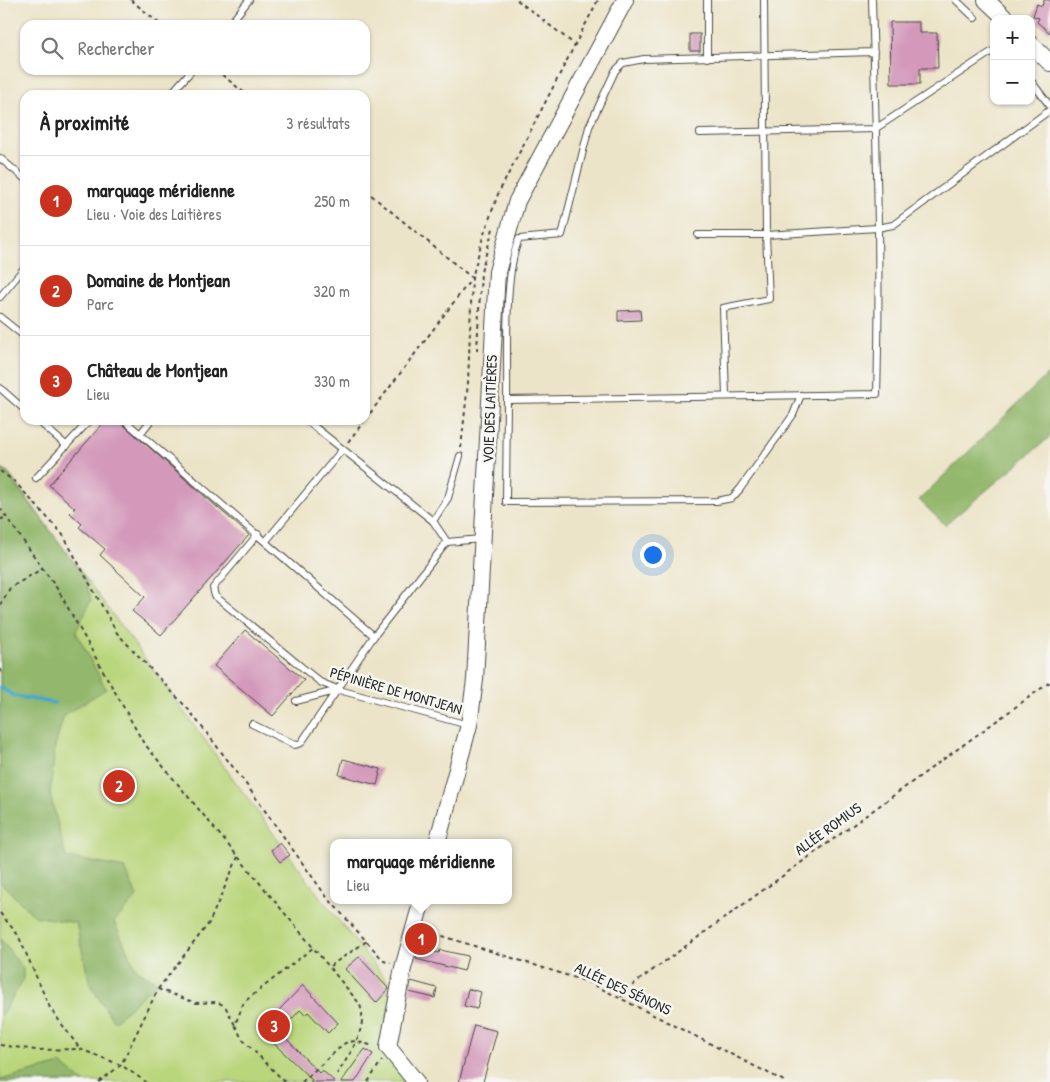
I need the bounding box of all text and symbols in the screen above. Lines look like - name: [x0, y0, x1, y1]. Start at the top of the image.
- map controls: [990, 15, 1035, 105]
- button: +: [990, 15, 1035, 60]
- search box: [20, 20, 370, 75]
- icon: search: [38, 34, 66, 62]
- text: Rechercher: [78, 35, 155, 61]
- button: −: [990, 60, 1035, 105]
- text: À proximité: [40, 108, 129, 137]
- text: 3 résultats: [286, 112, 350, 134]
- text: marquage méridienne: [87, 177, 235, 203]
- text: 1: [53, 190, 59, 212]
- text: 250 m: [314, 190, 350, 212]
- text: Lieu · Voie des Laitières: [87, 203, 221, 225]
- text: Domaine de Montjean: [87, 267, 230, 293]
- text: 2: [52, 280, 60, 302]
- text: 320 m: [314, 280, 350, 302]
- text: Parc: [87, 293, 113, 315]
- street label: VOIE DES LAITIÈRES: [477, 354, 502, 464]
- text: Château de Montjean: [87, 357, 228, 383]
- text: 3: [52, 370, 60, 392]
- text: 330 m: [314, 370, 350, 392]
- text: Lieu: [87, 383, 109, 405]
- your location: [640, 542, 666, 568]
- street label: PÉPINIÈRE DE MONTJEAN: [328, 662, 465, 719]
- pin: 2: [103, 767, 135, 805]
- street label: ALLÉE ROMIUS: [790, 797, 865, 860]
- popup: [330, 839, 512, 904]
- text: marquage méridienne: [347, 848, 495, 874]
- text: Lieu: [347, 874, 369, 896]
- pin: 1: [405, 920, 437, 958]
- street label: ALLÉE DES SÉNONS: [572, 957, 675, 1020]
- pin: 3: [258, 1007, 290, 1045]

